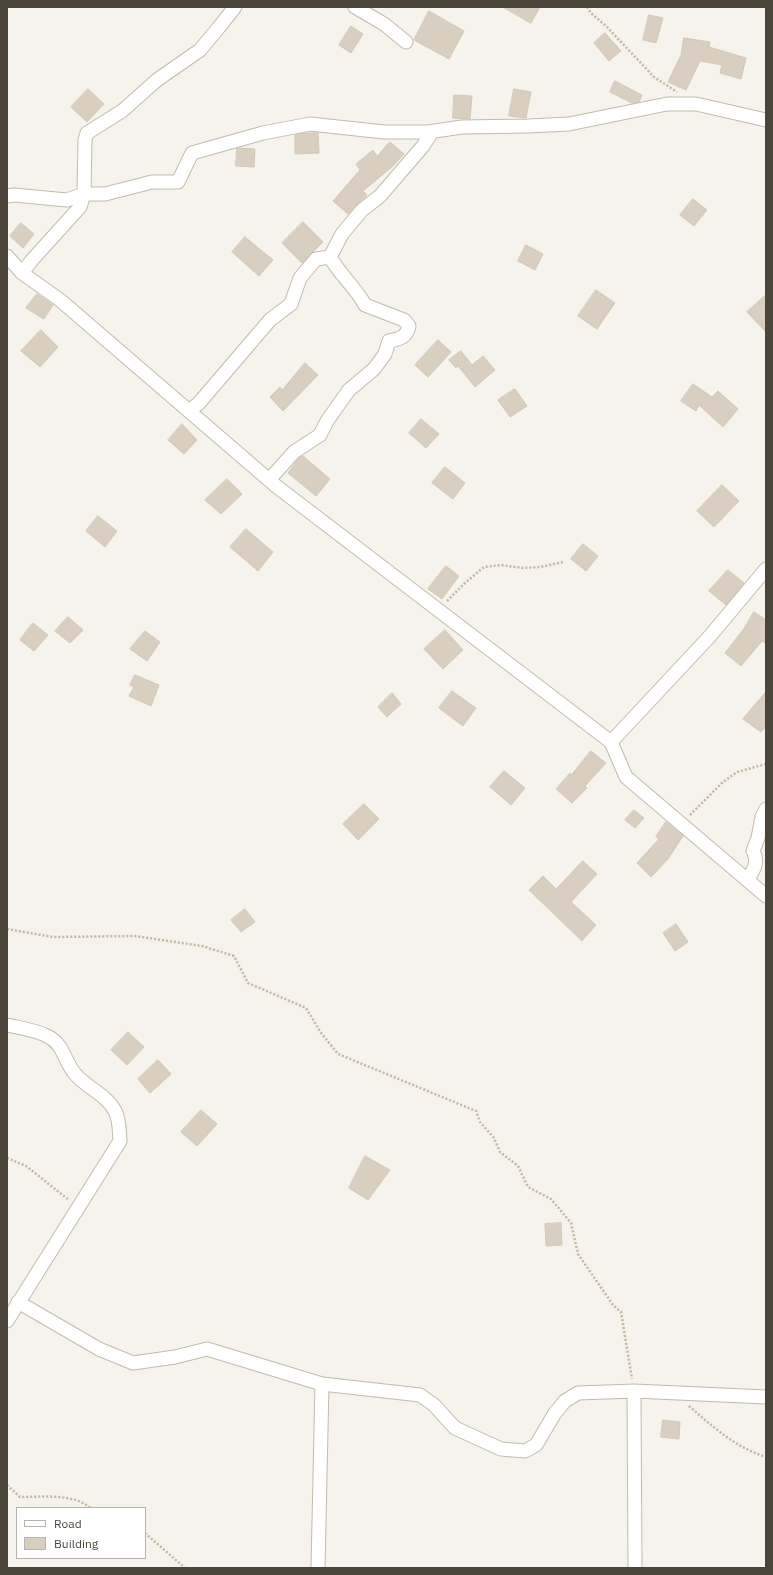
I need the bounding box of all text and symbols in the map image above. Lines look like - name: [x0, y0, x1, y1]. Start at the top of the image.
- legend: [16, 1507, 146, 1559]
- text: Road: [54, 1516, 82, 1531]
- text: Building: [54, 1536, 98, 1551]

